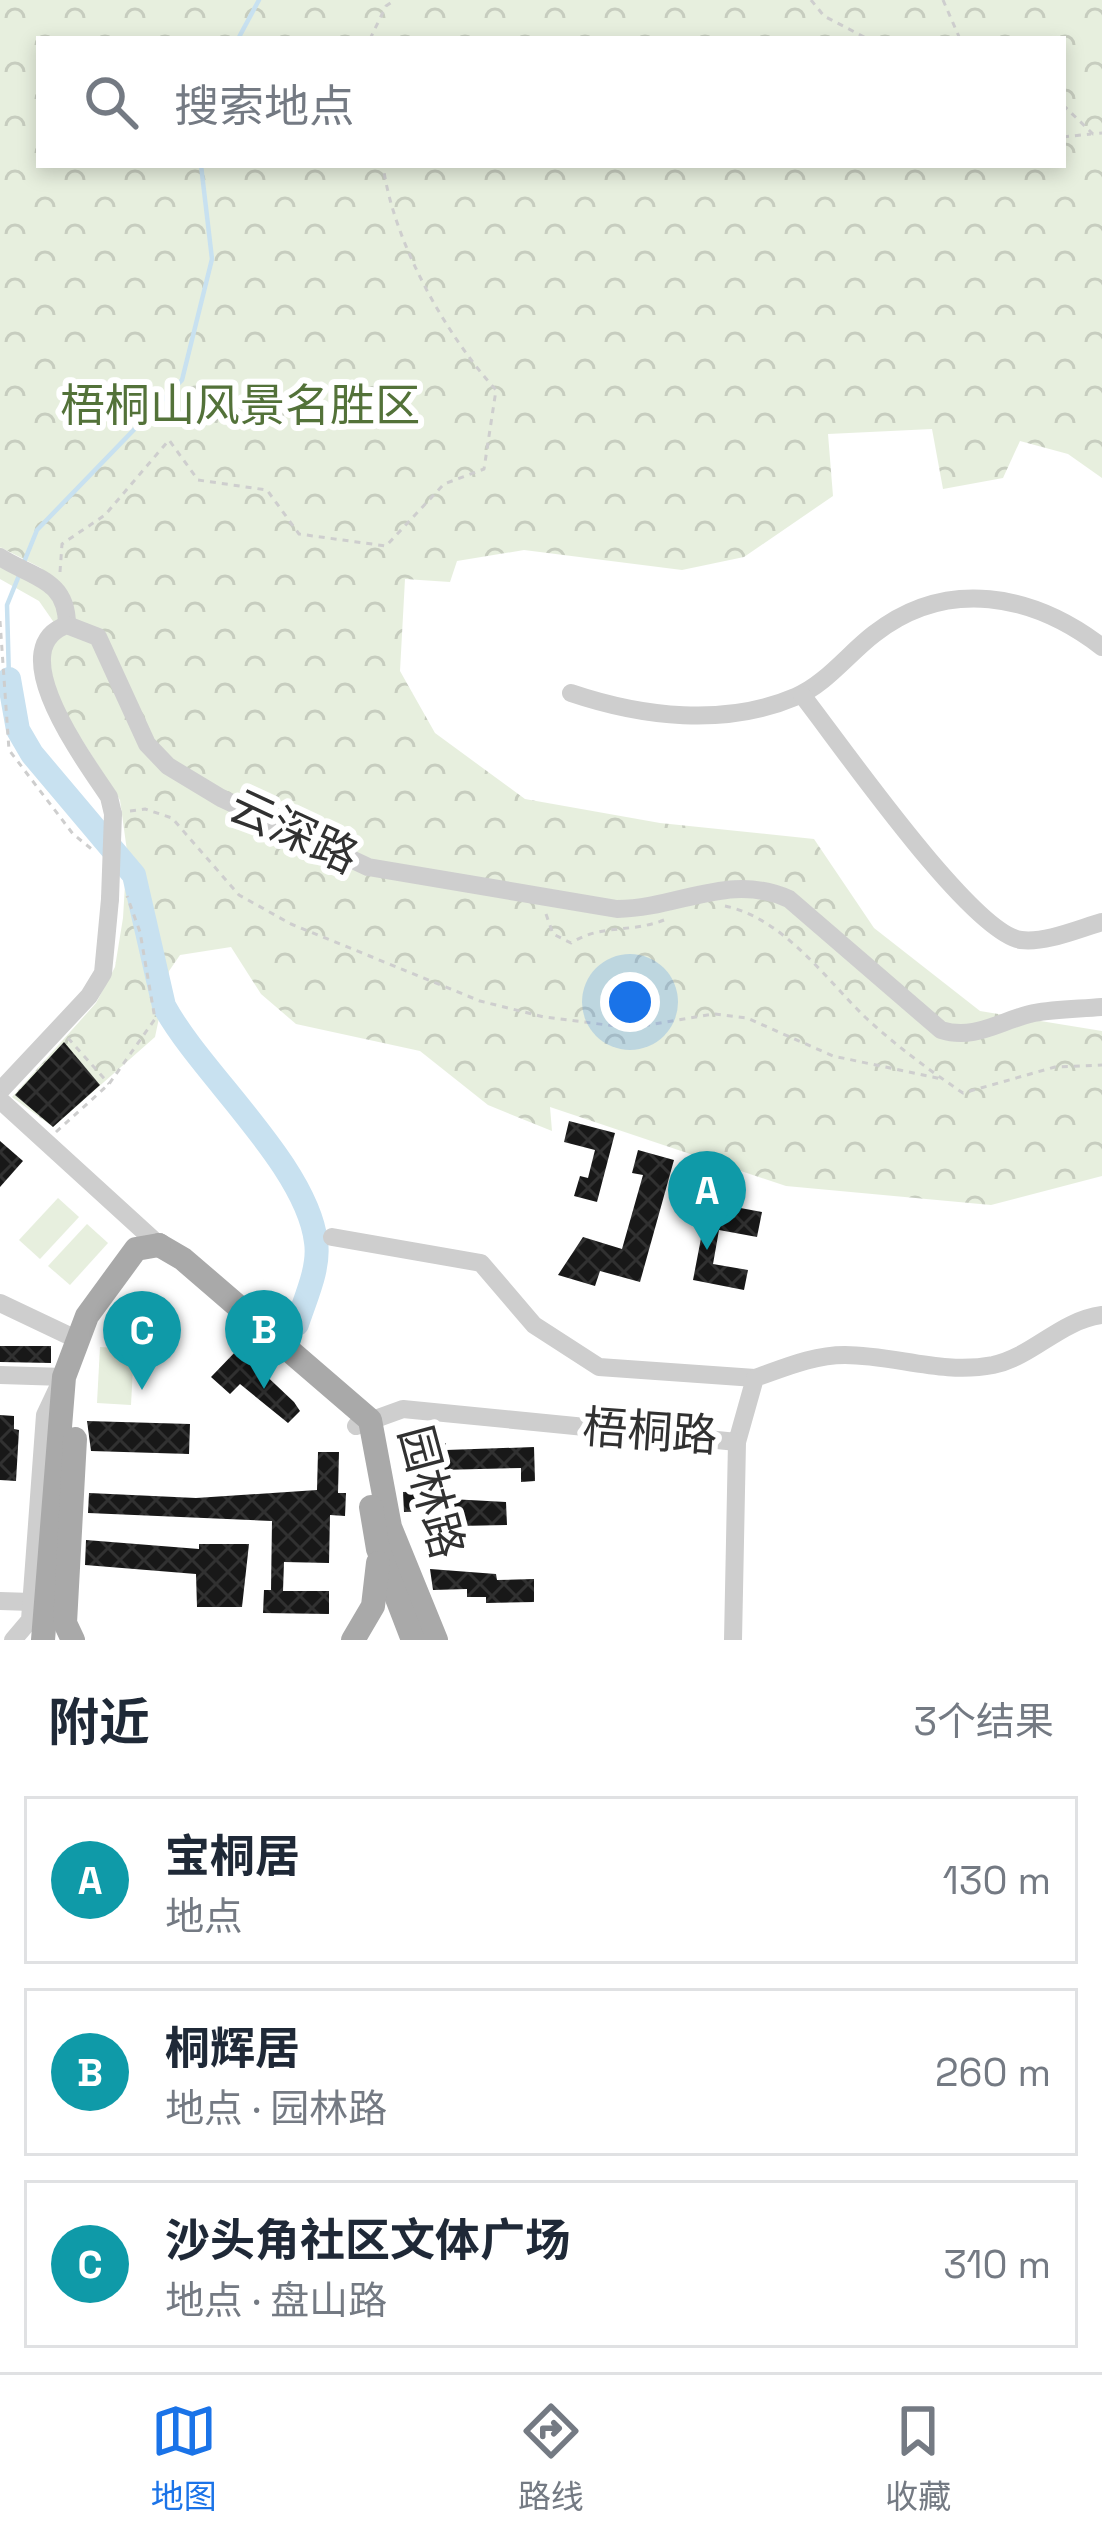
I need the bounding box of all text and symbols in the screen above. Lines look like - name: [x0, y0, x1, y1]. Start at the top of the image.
- search box: [36, 36, 1066, 168]
- icon: search: [78, 69, 144, 135]
- text: 搜索地点: [174, 78, 354, 135]
- park label: 梧桐山风景名胜区: [60, 377, 420, 434]
- street label: 云深路: [221, 777, 367, 886]
- your location: [600, 972, 660, 1032]
- pin: A: [668, 1151, 746, 1250]
- pin: B: [225, 1290, 303, 1389]
- pin: C: [103, 1291, 181, 1390]
- street label: 梧桐路: [581, 1398, 719, 1465]
- street label: 园林路: [387, 1420, 477, 1565]
- text: 附近: [48, 1690, 150, 1755]
- text: 3个结果: [913, 1697, 1054, 1746]
- text: 宝桐居: [165, 1828, 300, 1885]
- text: A: [78, 1856, 102, 1905]
- text: 130 m: [943, 1856, 1051, 1905]
- text: 地点: [165, 1892, 243, 1941]
- text: 桐辉居: [165, 2020, 300, 2077]
- text: B: [77, 2048, 103, 2097]
- text: 260 m: [935, 2048, 1051, 2097]
- text: 地点 · 园林路: [165, 2084, 387, 2133]
- text: 沙头角社区文体广场: [165, 2212, 570, 2269]
- text: C: [77, 2240, 103, 2289]
- text: 310 m: [943, 2240, 1051, 2289]
- text: 地点 · 盘山路: [165, 2276, 387, 2325]
- tab: 地图: [151, 2398, 217, 2518]
- tab: 路线: [518, 2398, 584, 2518]
- tab: 收藏: [885, 2398, 951, 2518]

